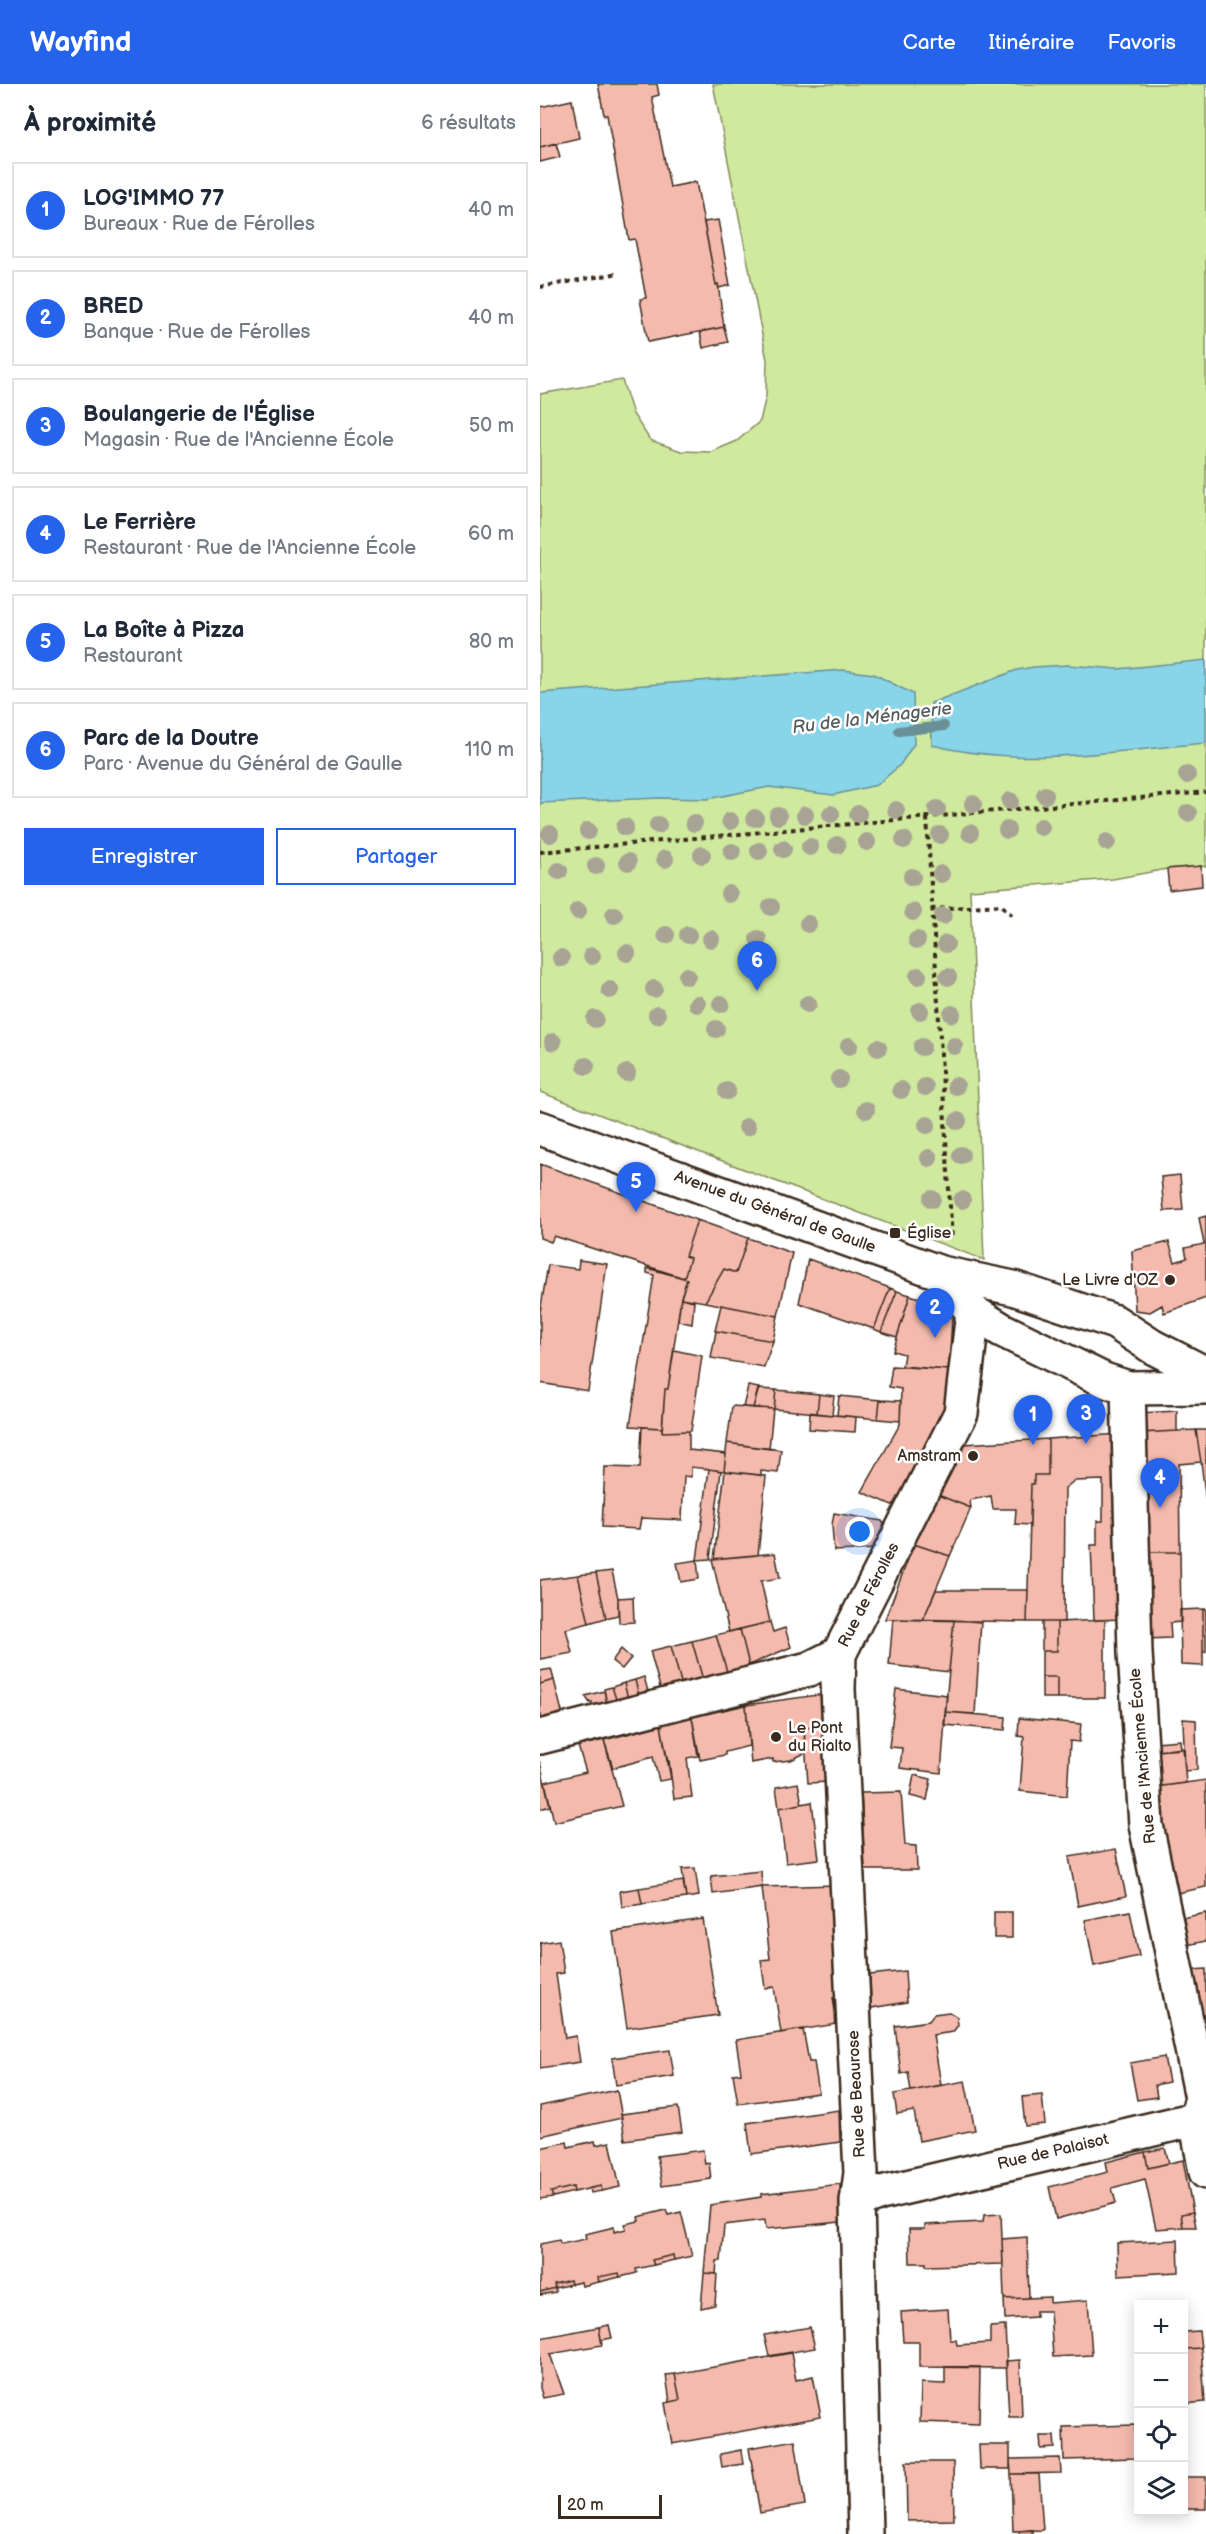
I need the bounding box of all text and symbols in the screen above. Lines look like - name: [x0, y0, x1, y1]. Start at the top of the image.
- text: Wayfind: [30, 26, 131, 59]
- text: Carte: [903, 30, 956, 55]
- text: Itinéraire: [989, 30, 1075, 55]
- text: Favoris: [1108, 30, 1176, 55]
- text: À proximité: [24, 108, 156, 139]
- text: 6 résultats: [421, 111, 516, 135]
- text: LOG'IMMO 77: [83, 185, 224, 212]
- text: 1: [41, 198, 50, 222]
- text: 40 m: [468, 198, 514, 222]
- text: Bureaux · Rue de Férolles: [83, 212, 315, 236]
- text: BRED: [83, 293, 143, 320]
- text: 2: [40, 306, 51, 330]
- text: 40 m: [468, 306, 514, 330]
- text: Banque · Rue de Férolles: [83, 320, 310, 344]
- text: Boulangerie de l'Église: [83, 401, 315, 428]
- text: 3: [40, 414, 51, 438]
- text: 50 m: [469, 414, 514, 438]
- text: Magasin · Rue de l'Ancienne École: [83, 428, 394, 452]
- text: Le Ferrière: [83, 509, 196, 536]
- text: 4: [40, 522, 51, 546]
- text: 60 m: [468, 522, 514, 546]
- text: Restaurant · Rue de l'Ancienne École: [83, 536, 416, 560]
- text: La Boîte à Pizza: [83, 617, 244, 644]
- text: 5: [40, 630, 51, 654]
- text: 80 m: [469, 630, 514, 654]
- text: Restaurant: [83, 644, 183, 668]
- water label: Ru de la Ménagerie: [791, 698, 953, 738]
- text: Parc de la Doutre: [83, 725, 259, 752]
- text: 6: [39, 738, 52, 762]
- text: 110 m: [465, 738, 514, 762]
- text: Parc · Avenue du Général de Gaulle: [83, 752, 402, 776]
- button: Enregistrer: [24, 828, 264, 885]
- button: Partager: [276, 828, 516, 885]
- pin: 6: [738, 942, 776, 991]
- pin: 5: [616, 1162, 656, 1212]
- street label: Avenue du Général de Gaulle: [672, 1167, 879, 1257]
- place label: Église: [907, 1222, 952, 1243]
- marker: Église: [888, 1226, 902, 1240]
- place label: Le Livre d'OZ: [1062, 1271, 1158, 1290]
- marker: Le Livre d'OZ: [1163, 1273, 1177, 1287]
- pin: 2: [916, 1288, 954, 1338]
- pin: 3: [1066, 1394, 1106, 1444]
- pin: 1: [1014, 1396, 1052, 1445]
- place label: Amstram: [897, 1447, 961, 1466]
- marker: Amstram: [966, 1449, 980, 1463]
- pin: 4: [1140, 1458, 1180, 1508]
- your location: [845, 1517, 874, 1546]
- street label: Rue de Férolles: [834, 1540, 904, 1650]
- street label: Rue de l'Ancienne École: [1124, 1667, 1160, 1845]
- place label: Le Pont du Rialto: [788, 1719, 852, 1756]
- marker: Le Pont du Rialto: [769, 1730, 783, 1744]
- street label: Rue de Beaurose: [844, 2029, 870, 2158]
- street label: Rue de Palaisot: [996, 2130, 1111, 2174]
- map controls: [1134, 2300, 1188, 2516]
- button: +: [1134, 2300, 1188, 2354]
- button: −: [1134, 2354, 1188, 2408]
- button: locate: [1134, 2408, 1188, 2462]
- button: layers: [1134, 2462, 1188, 2516]
- scale bar: [558, 2492, 662, 2520]
- text: 20 m: [567, 2496, 603, 2515]

